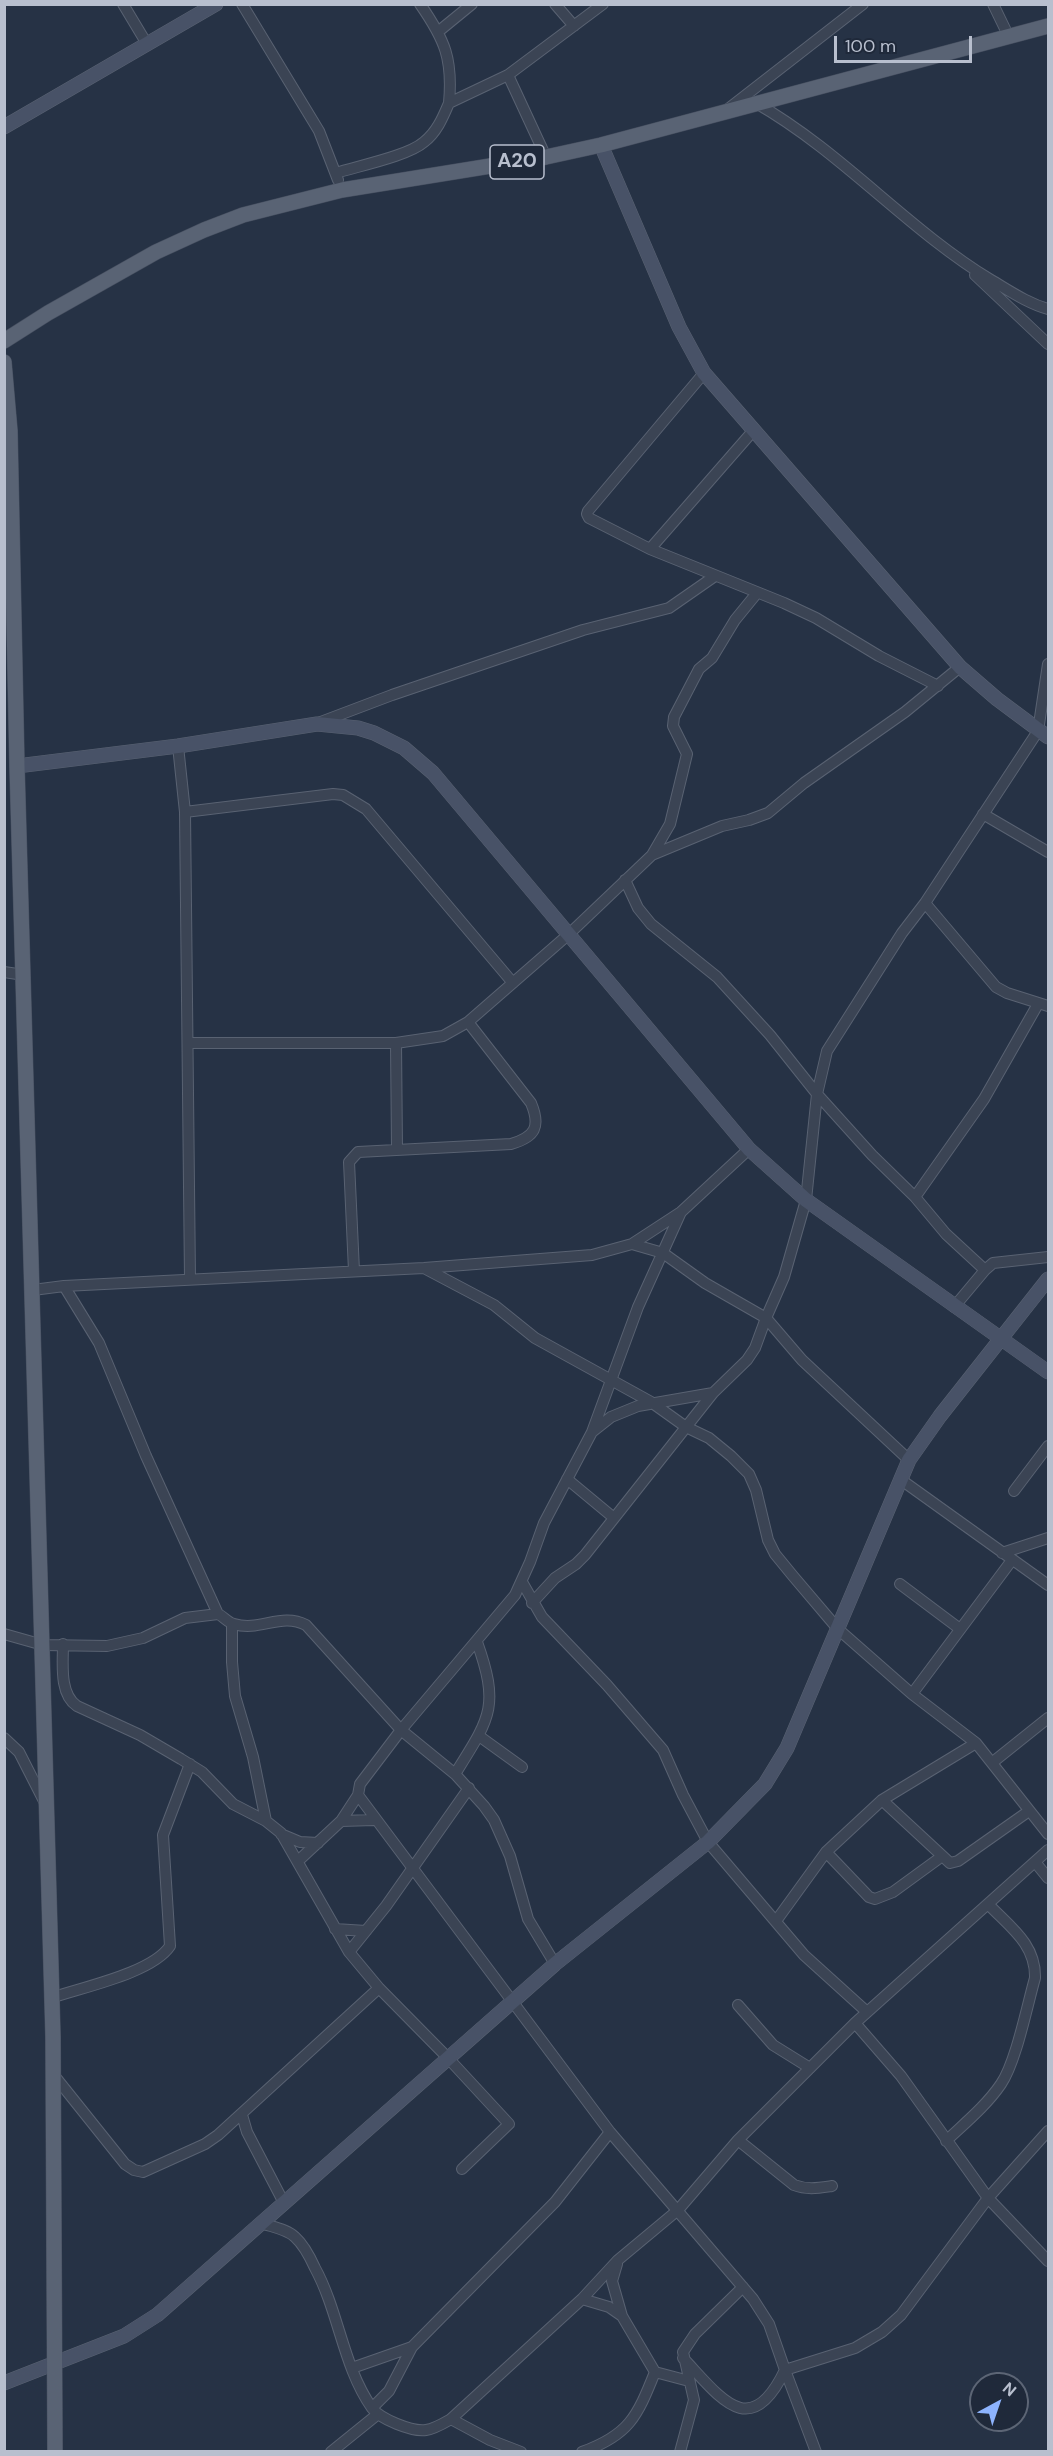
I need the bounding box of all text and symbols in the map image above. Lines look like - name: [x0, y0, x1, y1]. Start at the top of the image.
- scale bar: [837, 24, 975, 62]
- text: 100 m: [845, 34, 896, 58]
- road number: A20: [490, 145, 544, 179]
- north arrow: [969, 2372, 1029, 2432]
- text: N: [998, 2378, 1021, 2401]

